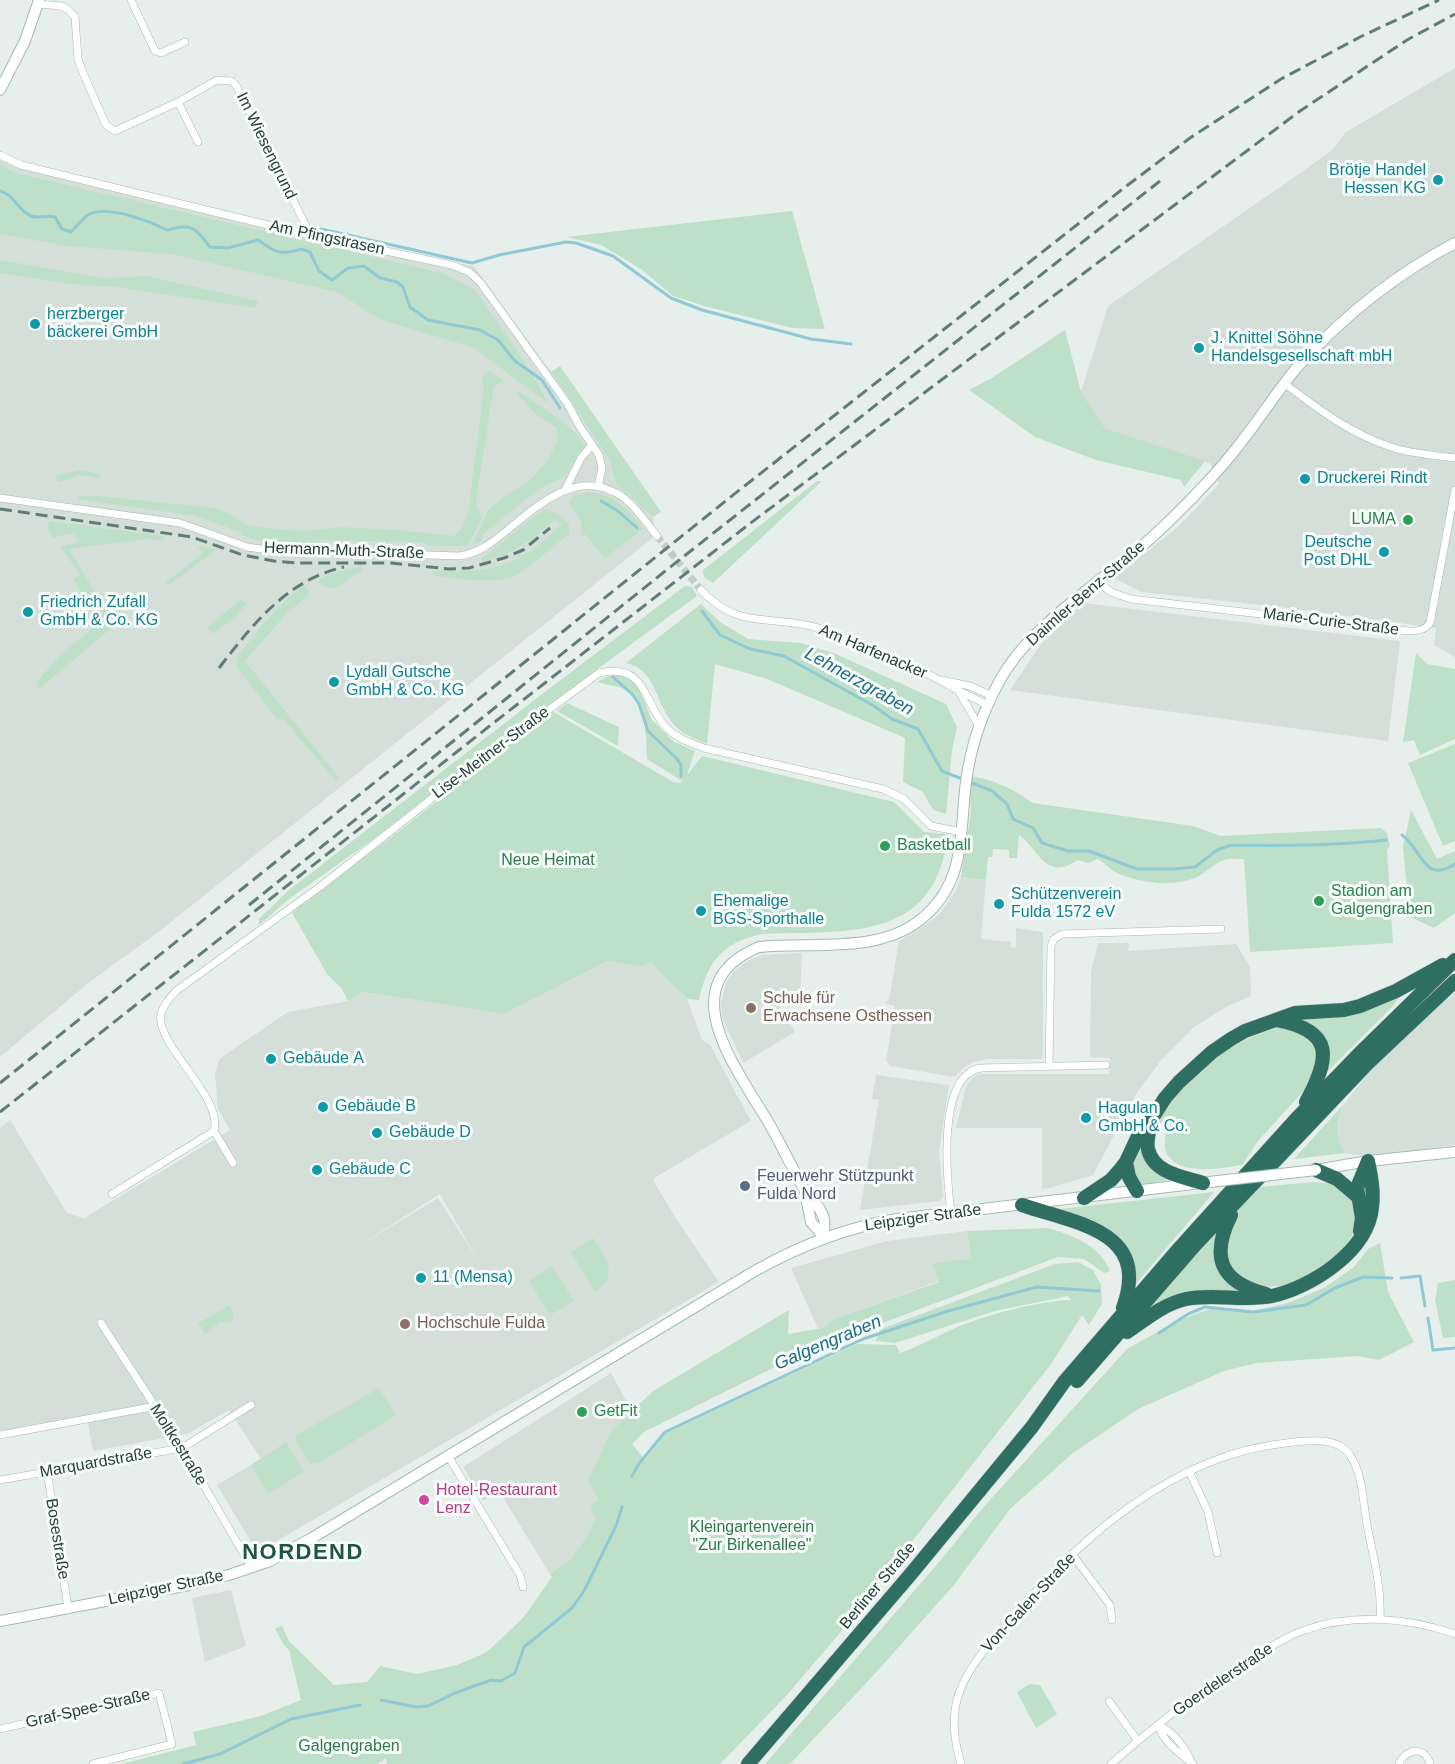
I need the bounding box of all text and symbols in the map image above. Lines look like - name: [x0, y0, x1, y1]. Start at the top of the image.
- street label: Im Wiesengrund: [232, 89, 300, 203]
- place label: Brötje Handel Hessen KG: [1329, 161, 1426, 199]
- marker: Brötje Handel Hessen KG: [1431, 173, 1445, 187]
- street label: Am Pfingstrasen: [268, 216, 386, 260]
- place label: herzberger bäckerei GmbH: [47, 305, 158, 343]
- marker: herzberger bäckerei GmbH: [28, 317, 42, 331]
- place label: J. Knittel Söhne Handelsgesellschaft mbH: [1211, 329, 1392, 367]
- marker: J. Knittel Söhne Handelsgesellschaft mbH: [1192, 341, 1206, 355]
- place label: Druckerei Rindt: [1317, 469, 1427, 489]
- marker: Druckerei Rindt: [1298, 472, 1312, 486]
- place label: LUMA: [1352, 510, 1396, 530]
- marker: LUMA: [1401, 513, 1415, 527]
- place label: Deutsche Post DHL: [1304, 533, 1372, 571]
- street label: Daimler-Benz-Straße: [1023, 537, 1149, 651]
- street label: Hermann-Muth-Straße: [264, 539, 424, 563]
- marker: Deutsche Post DHL: [1377, 545, 1391, 559]
- place label: Friedrich Zufall GmbH & Co. KG: [40, 593, 158, 631]
- street label: Marie-Curie-Straße: [1262, 604, 1400, 640]
- marker: Friedrich Zufall GmbH & Co. KG: [21, 605, 35, 619]
- street label: Am Harfenacker: [816, 621, 930, 683]
- water label: Lehnerzgraben: [801, 643, 917, 721]
- place label: Lydall Gutsche GmbH & Co. KG: [346, 663, 464, 701]
- marker: Lydall Gutsche GmbH & Co. KG: [327, 675, 341, 689]
- street label: Lise-Meitner-Straße: [429, 703, 553, 803]
- place label: Basketball: [897, 836, 971, 856]
- marker: Basketball: [878, 839, 892, 853]
- park label: Neue Heimat: [501, 851, 595, 871]
- place label: Stadion am Galgengraben: [1331, 882, 1432, 920]
- place label: Schützenverein Fulda 1572 eV: [1011, 885, 1121, 923]
- place label: Ehemalige BGS-Sporthalle: [713, 892, 824, 930]
- marker: Stadion am Galgengraben: [1312, 894, 1326, 908]
- marker: Schützenverein Fulda 1572 eV: [992, 897, 1006, 911]
- marker: Ehemalige BGS-Sporthalle: [694, 904, 708, 918]
- place label: Schule für Erwachsene Osthessen: [763, 989, 932, 1027]
- marker: Schule für Erwachsene Osthessen: [744, 1001, 758, 1015]
- place label: Gebäude A: [283, 1049, 364, 1069]
- marker: Gebäude A: [264, 1052, 278, 1066]
- place label: Gebäude B: [335, 1097, 416, 1117]
- place label: Hagulan GmbH & Co.: [1098, 1099, 1189, 1137]
- marker: Gebäude B: [316, 1100, 330, 1114]
- marker: Hagulan GmbH & Co.: [1079, 1111, 1093, 1125]
- place label: Gebäude D: [389, 1123, 471, 1143]
- marker: Gebäude D: [370, 1126, 384, 1140]
- place label: Gebäude C: [329, 1160, 411, 1180]
- marker: Gebäude C: [310, 1163, 324, 1177]
- place label: Feuerwehr Stützpunkt Fulda Nord: [757, 1167, 914, 1205]
- marker: Feuerwehr Stützpunkt Fulda Nord: [738, 1179, 752, 1193]
- street label: Leipziger Straße: [864, 1200, 982, 1236]
- place label: 11 (Mensa): [433, 1268, 513, 1288]
- marker: 11 (Mensa): [414, 1271, 428, 1285]
- water label: Galgengraben: [771, 1311, 885, 1375]
- place label: Hochschule Fulda: [417, 1314, 545, 1334]
- marker: Hochschule Fulda: [398, 1317, 412, 1331]
- street label: Moltkestraße: [145, 1401, 211, 1489]
- place label: GetFit: [594, 1402, 638, 1422]
- marker: GetFit: [575, 1405, 589, 1419]
- street label: Marquardstraße: [38, 1444, 154, 1482]
- place label: Hotel-Restaurant Lenz: [436, 1481, 557, 1519]
- marker: Hotel-Restaurant Lenz: [417, 1493, 431, 1507]
- street label: Bosestraße: [41, 1497, 73, 1581]
- park label: Kleingartenverein "Zur Birkenallee": [690, 1518, 814, 1556]
- street label: Berliner Straße: [836, 1539, 920, 1633]
- district label: NORDEND: [242, 1540, 364, 1566]
- street label: Von-Galen-Straße: [978, 1549, 1080, 1657]
- street label: Leipziger Straße: [107, 1566, 225, 1610]
- street label: Goerdelerstraße: [1169, 1639, 1277, 1721]
- street label: Graf-Spee-Straße: [24, 1685, 152, 1733]
- park label: Galgengraben: [298, 1737, 400, 1757]

